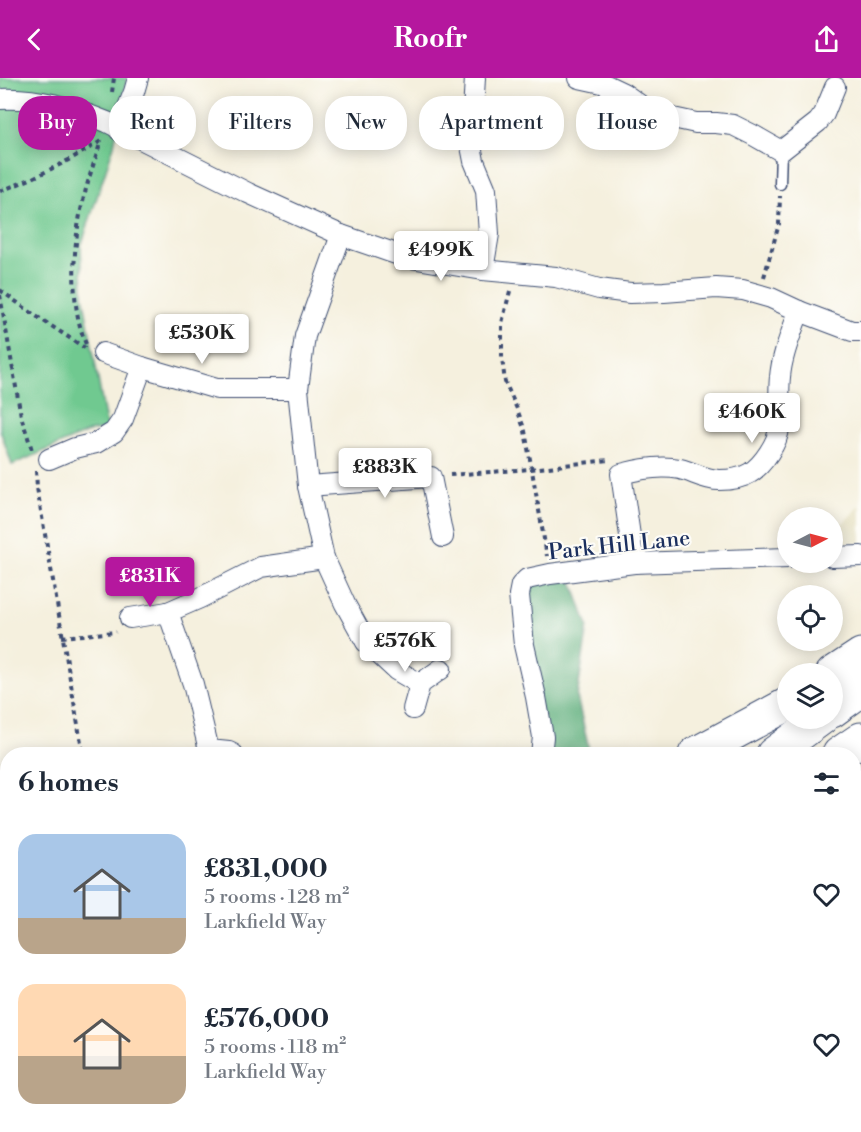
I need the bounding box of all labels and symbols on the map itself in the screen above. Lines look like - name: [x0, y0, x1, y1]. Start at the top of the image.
- pin: £499K: [399, 231, 483, 282]
- pin: £530K: [160, 314, 244, 365]
- pin: £460K: [710, 393, 794, 444]
- pin: £883K: [343, 448, 427, 499]
- north arrow: [777, 507, 843, 573]
- street label: Park Hill Lane: [547, 525, 692, 566]
- pin: £831K: [108, 557, 192, 608]
- pin: £576K: [363, 622, 447, 673]

